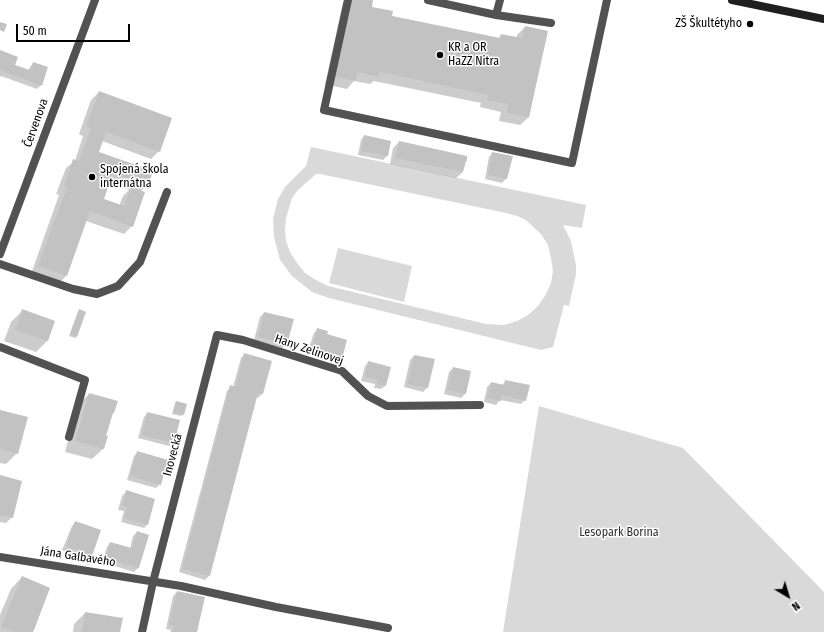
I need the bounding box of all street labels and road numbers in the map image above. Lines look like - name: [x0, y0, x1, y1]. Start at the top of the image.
- street label: Červenova: [21, 97, 51, 149]
- street label: Hany Zelinovej: [273, 331, 345, 369]
- street label: Inovecká: [160, 432, 186, 478]
- street label: Jána Galbavého: [39, 544, 117, 570]

